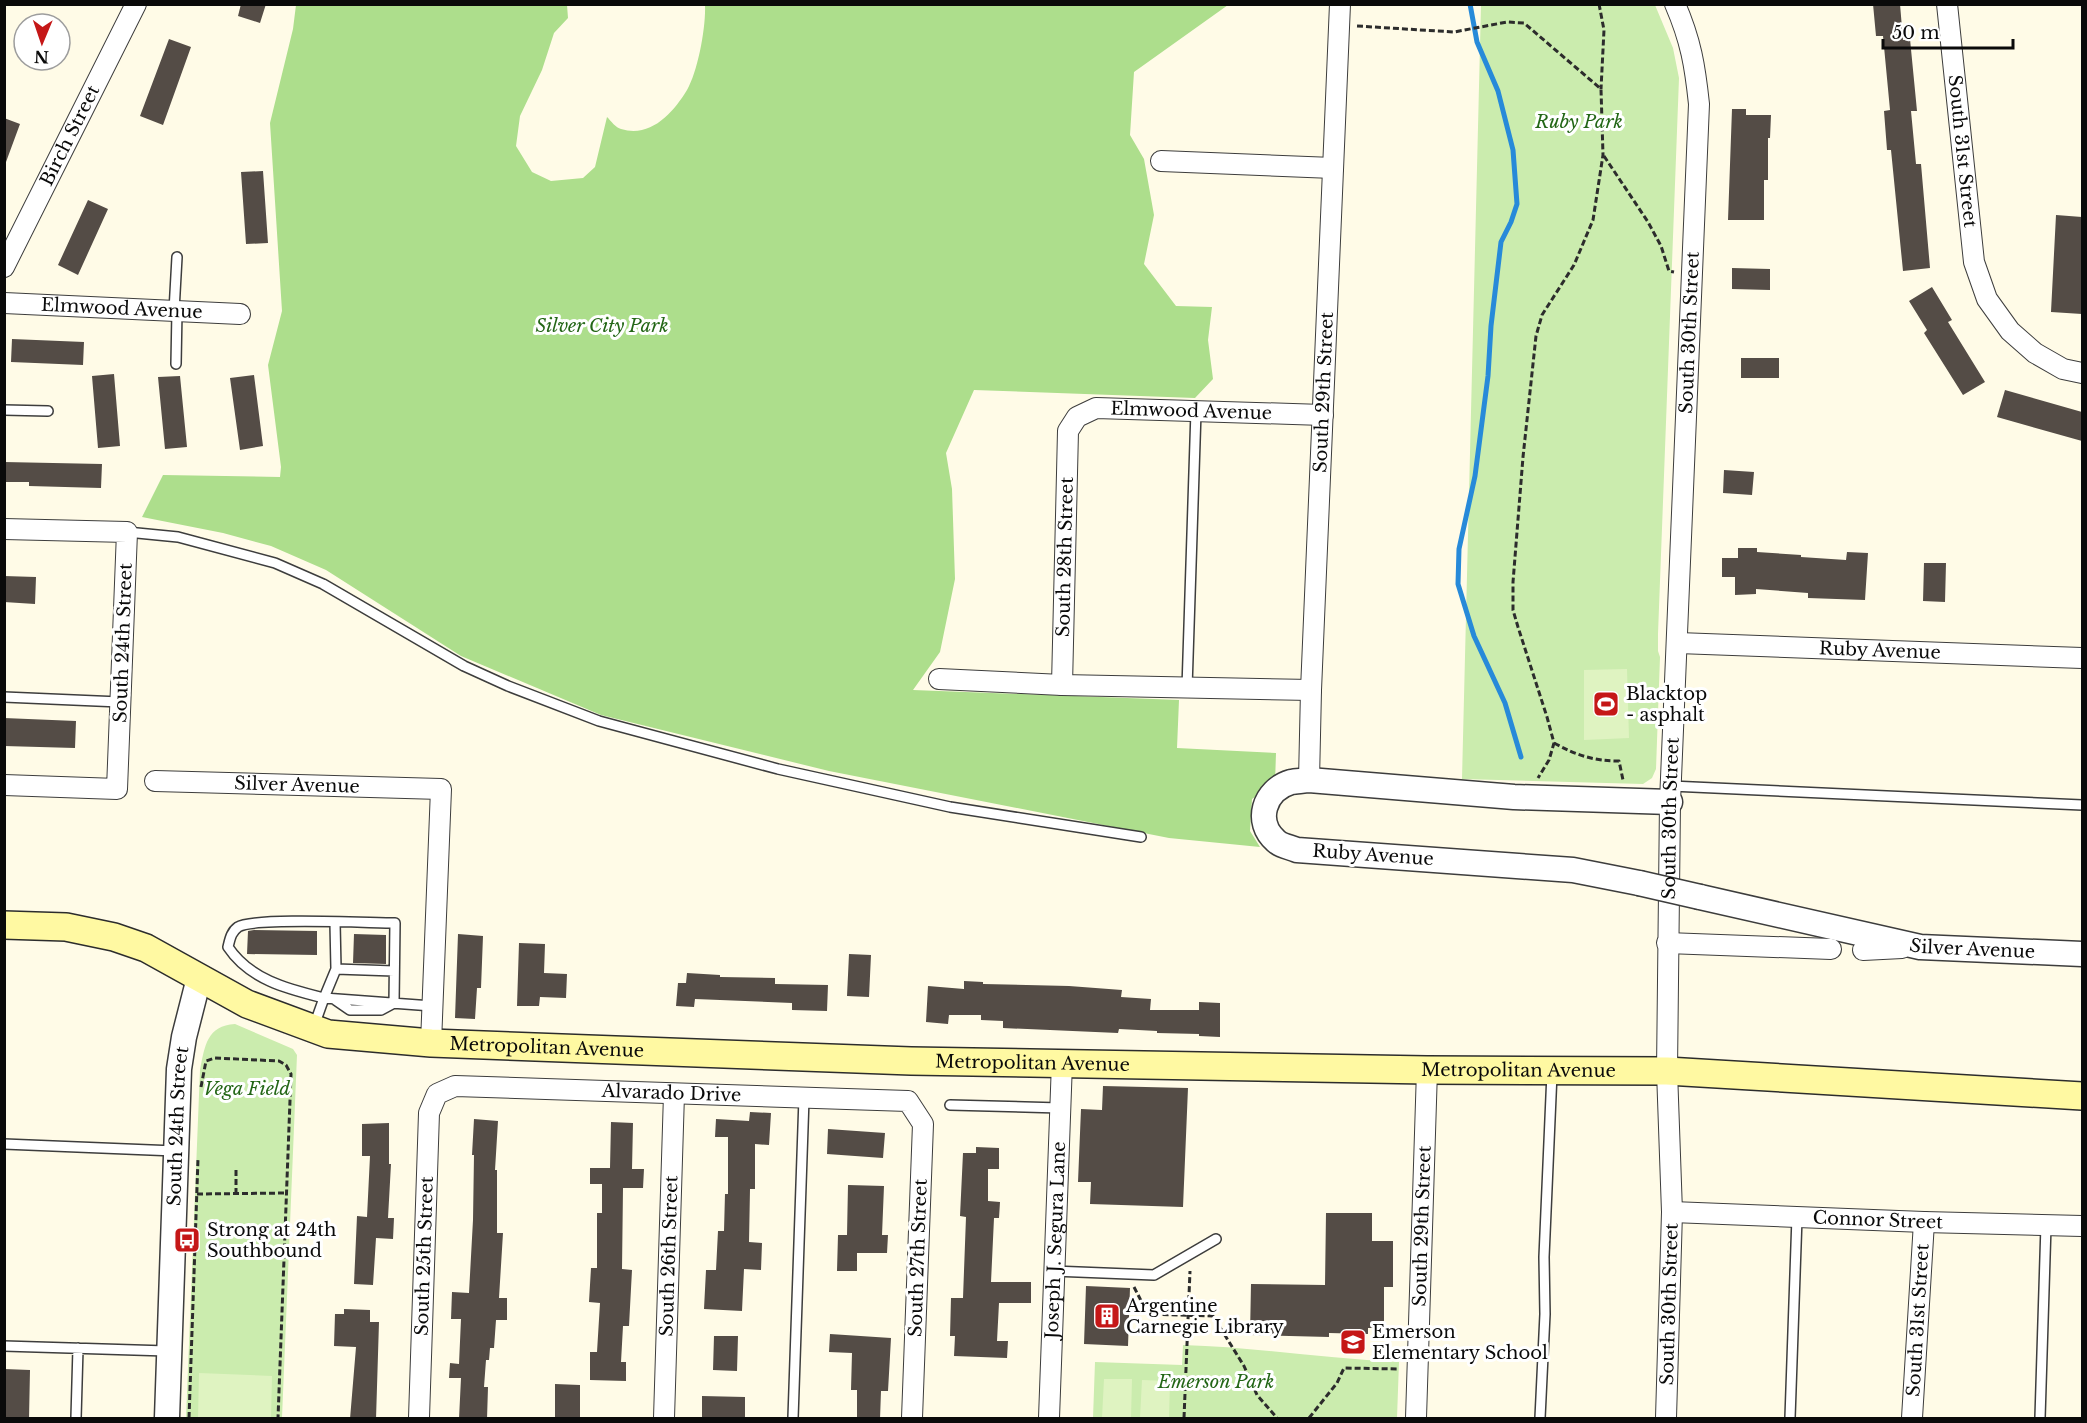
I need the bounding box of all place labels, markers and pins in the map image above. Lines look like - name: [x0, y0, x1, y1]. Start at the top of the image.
- place label: Blacktop - asphalt: [1626, 683, 1707, 726]
- sports icon: Blacktop - asphalt: [1591, 689, 1621, 719]
- place label: Strong at 24th Southbound: [207, 1219, 336, 1262]
- bus stop icon: Strong at 24th Southbound: [172, 1225, 202, 1255]
- place label: Argentine Carnegie Library: [1125, 1295, 1284, 1338]
- building icon: Argentine Carnegie Library: [1092, 1301, 1122, 1331]
- place label: Emerson Elementary School: [1372, 1321, 1548, 1364]
- school or university icon: Emerson Elementary School: [1338, 1327, 1368, 1357]

